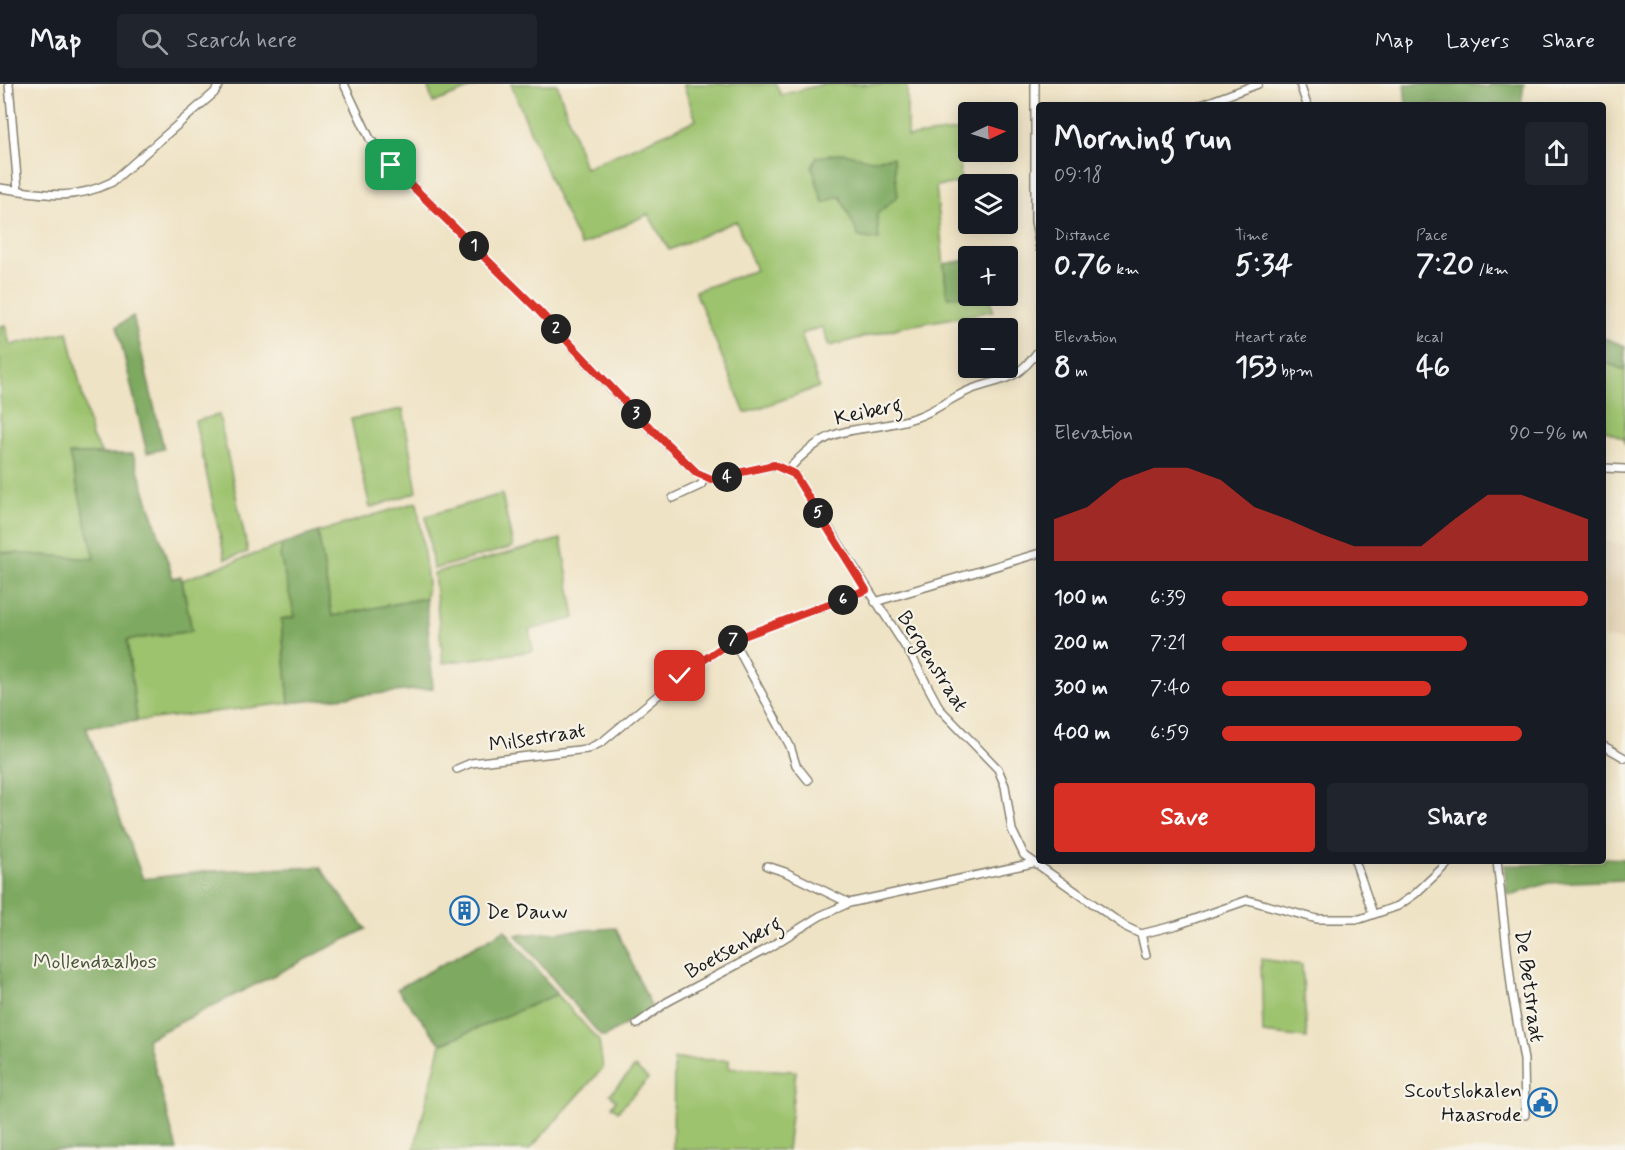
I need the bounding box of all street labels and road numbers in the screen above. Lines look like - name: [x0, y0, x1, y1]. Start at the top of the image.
- street label: Keiberg: [832, 391, 905, 435]
- street label: Bergenstraat: [889, 606, 974, 718]
- street label: Milsestraat: [487, 717, 588, 759]
- street label: Boetsenberg: [680, 910, 788, 988]
- street label: De Betstraat: [1507, 928, 1551, 1044]

